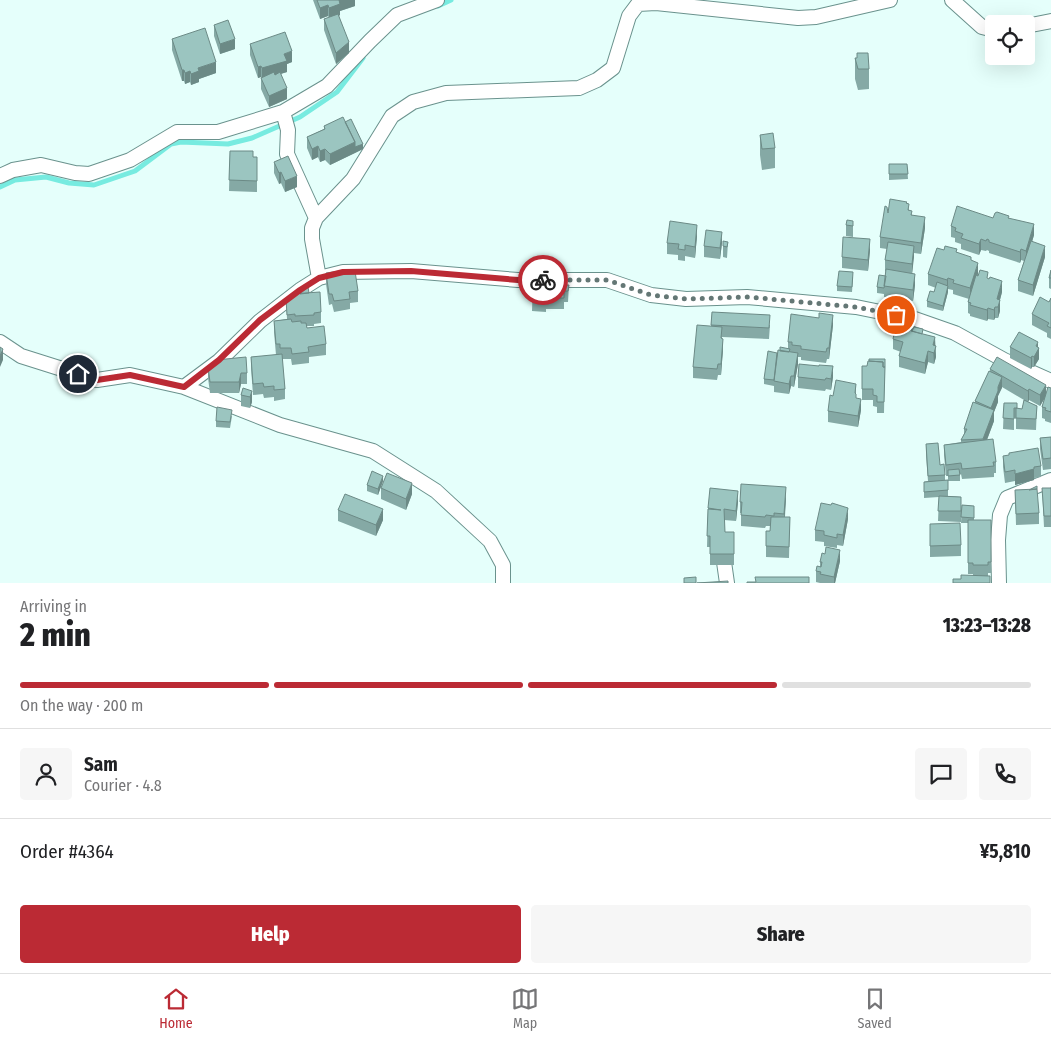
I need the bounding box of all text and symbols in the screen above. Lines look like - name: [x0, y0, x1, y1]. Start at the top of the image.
- map controls: [985, 15, 1035, 65]
- button: locate: [985, 15, 1035, 65]
- courier: [518, 255, 568, 305]
- icon: bike: [529, 266, 557, 294]
- pin: [875, 294, 917, 336]
- icon: bag: [882, 301, 910, 329]
- pin: [57, 353, 99, 395]
- icon: home: [64, 360, 92, 388]
- text: Arriving in: [20, 597, 87, 616]
- text: 13:23–13:28: [943, 614, 1031, 637]
- text: 2 min: [20, 616, 91, 654]
- text: On the way · 200 m: [20, 696, 143, 715]
- button: person: [20, 748, 72, 800]
- button: chat: [915, 748, 967, 800]
- button: phone: [979, 748, 1031, 800]
- text: Sam: [84, 753, 118, 776]
- text: Courier · 4.8: [84, 776, 162, 795]
- text: Order #4364: [20, 840, 114, 863]
- text: ¥5,810: [980, 840, 1031, 863]
- button: Help: [20, 905, 521, 963]
- button: Share: [531, 905, 1031, 963]
- tab: Home: [159, 985, 193, 1032]
- tab: Map: [511, 985, 539, 1032]
- tab: Saved: [858, 985, 892, 1032]

